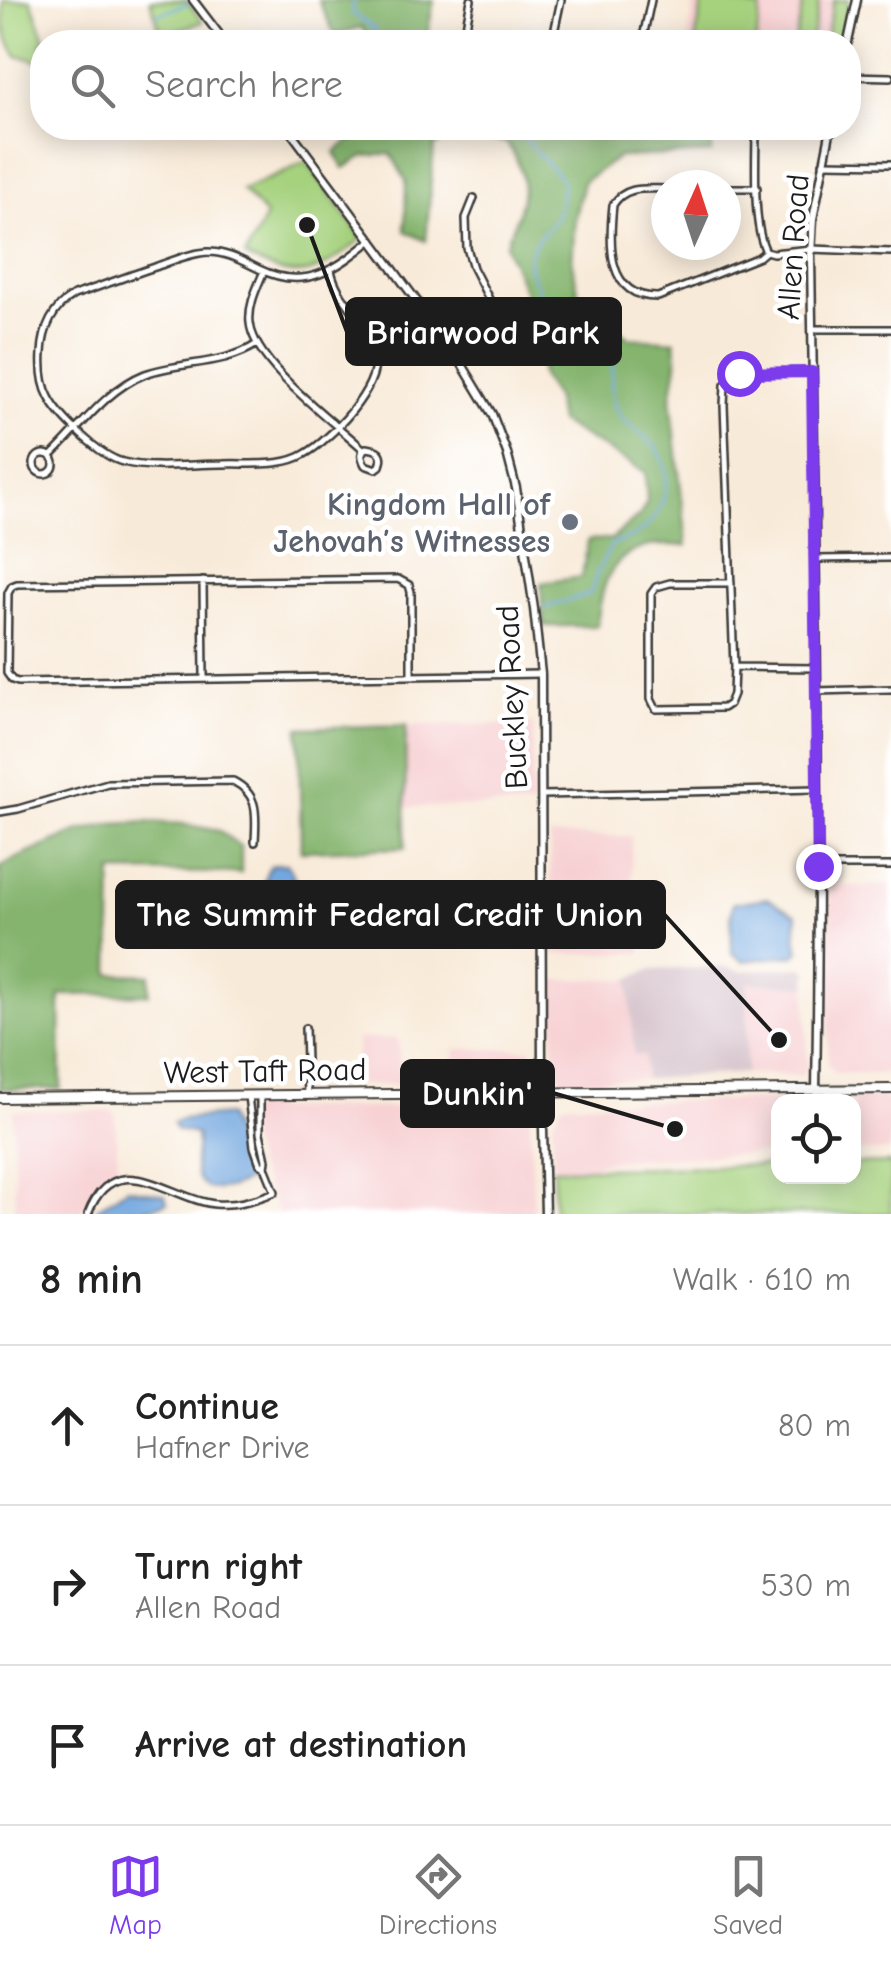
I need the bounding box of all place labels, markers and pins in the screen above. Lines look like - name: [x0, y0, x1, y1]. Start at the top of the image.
- callout: Briarwood Park: [347, 299, 620, 364]
- place label: Kingdom Hall of Jehovah’s Witnesses: [273, 486, 552, 560]
- marker: Kingdom Hall of Jehovah’s Witnesses: [559, 511, 581, 533]
- callout: The Summit Federal Credit Union: [117, 882, 664, 947]
- callout: Dunkin': [402, 1061, 553, 1126]

